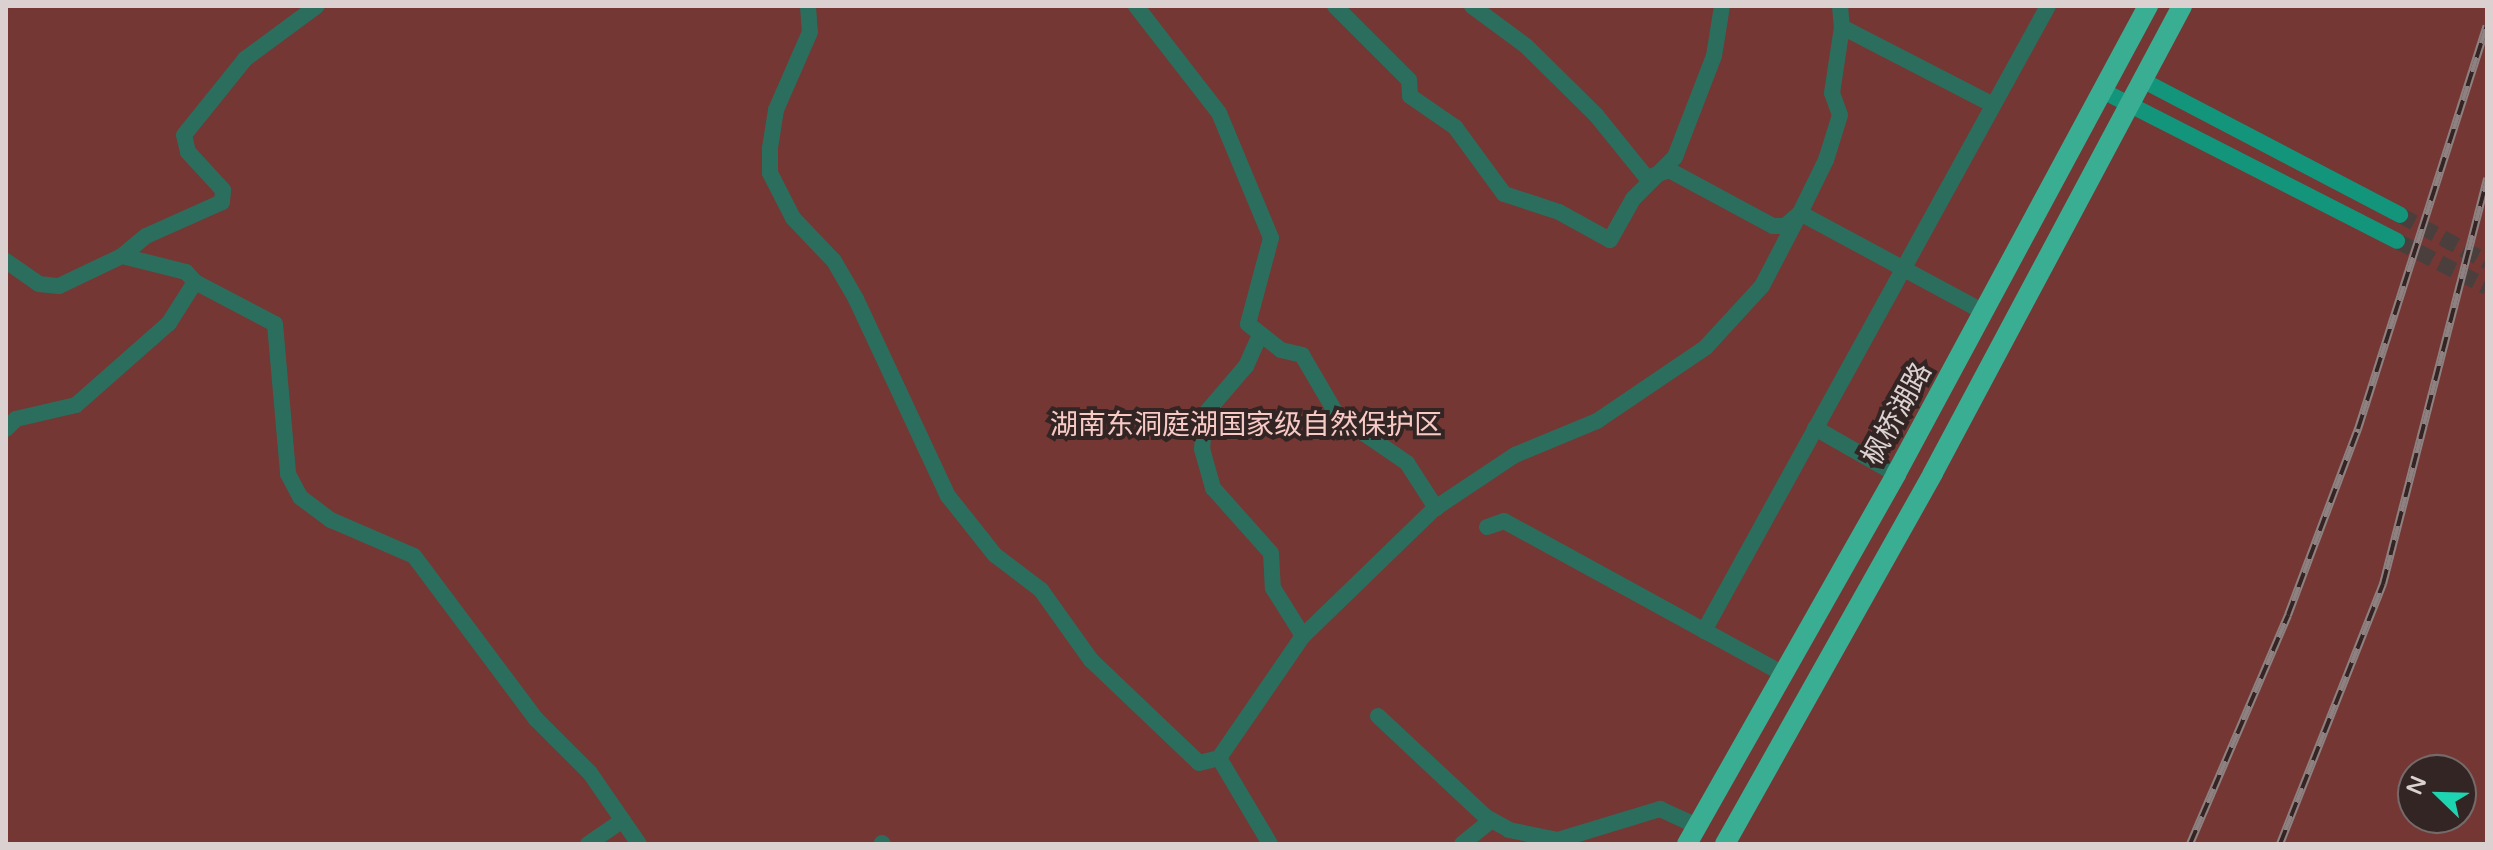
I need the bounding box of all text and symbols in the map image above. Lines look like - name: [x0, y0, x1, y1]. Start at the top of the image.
- street label: 枫桥湖路: [1855, 357, 1939, 471]
- park label: 湖南东洞庭湖国家级自然保护区: [1050, 408, 1442, 442]
- north arrow: [2397, 754, 2477, 834]
- text: N: [2401, 772, 2432, 799]

